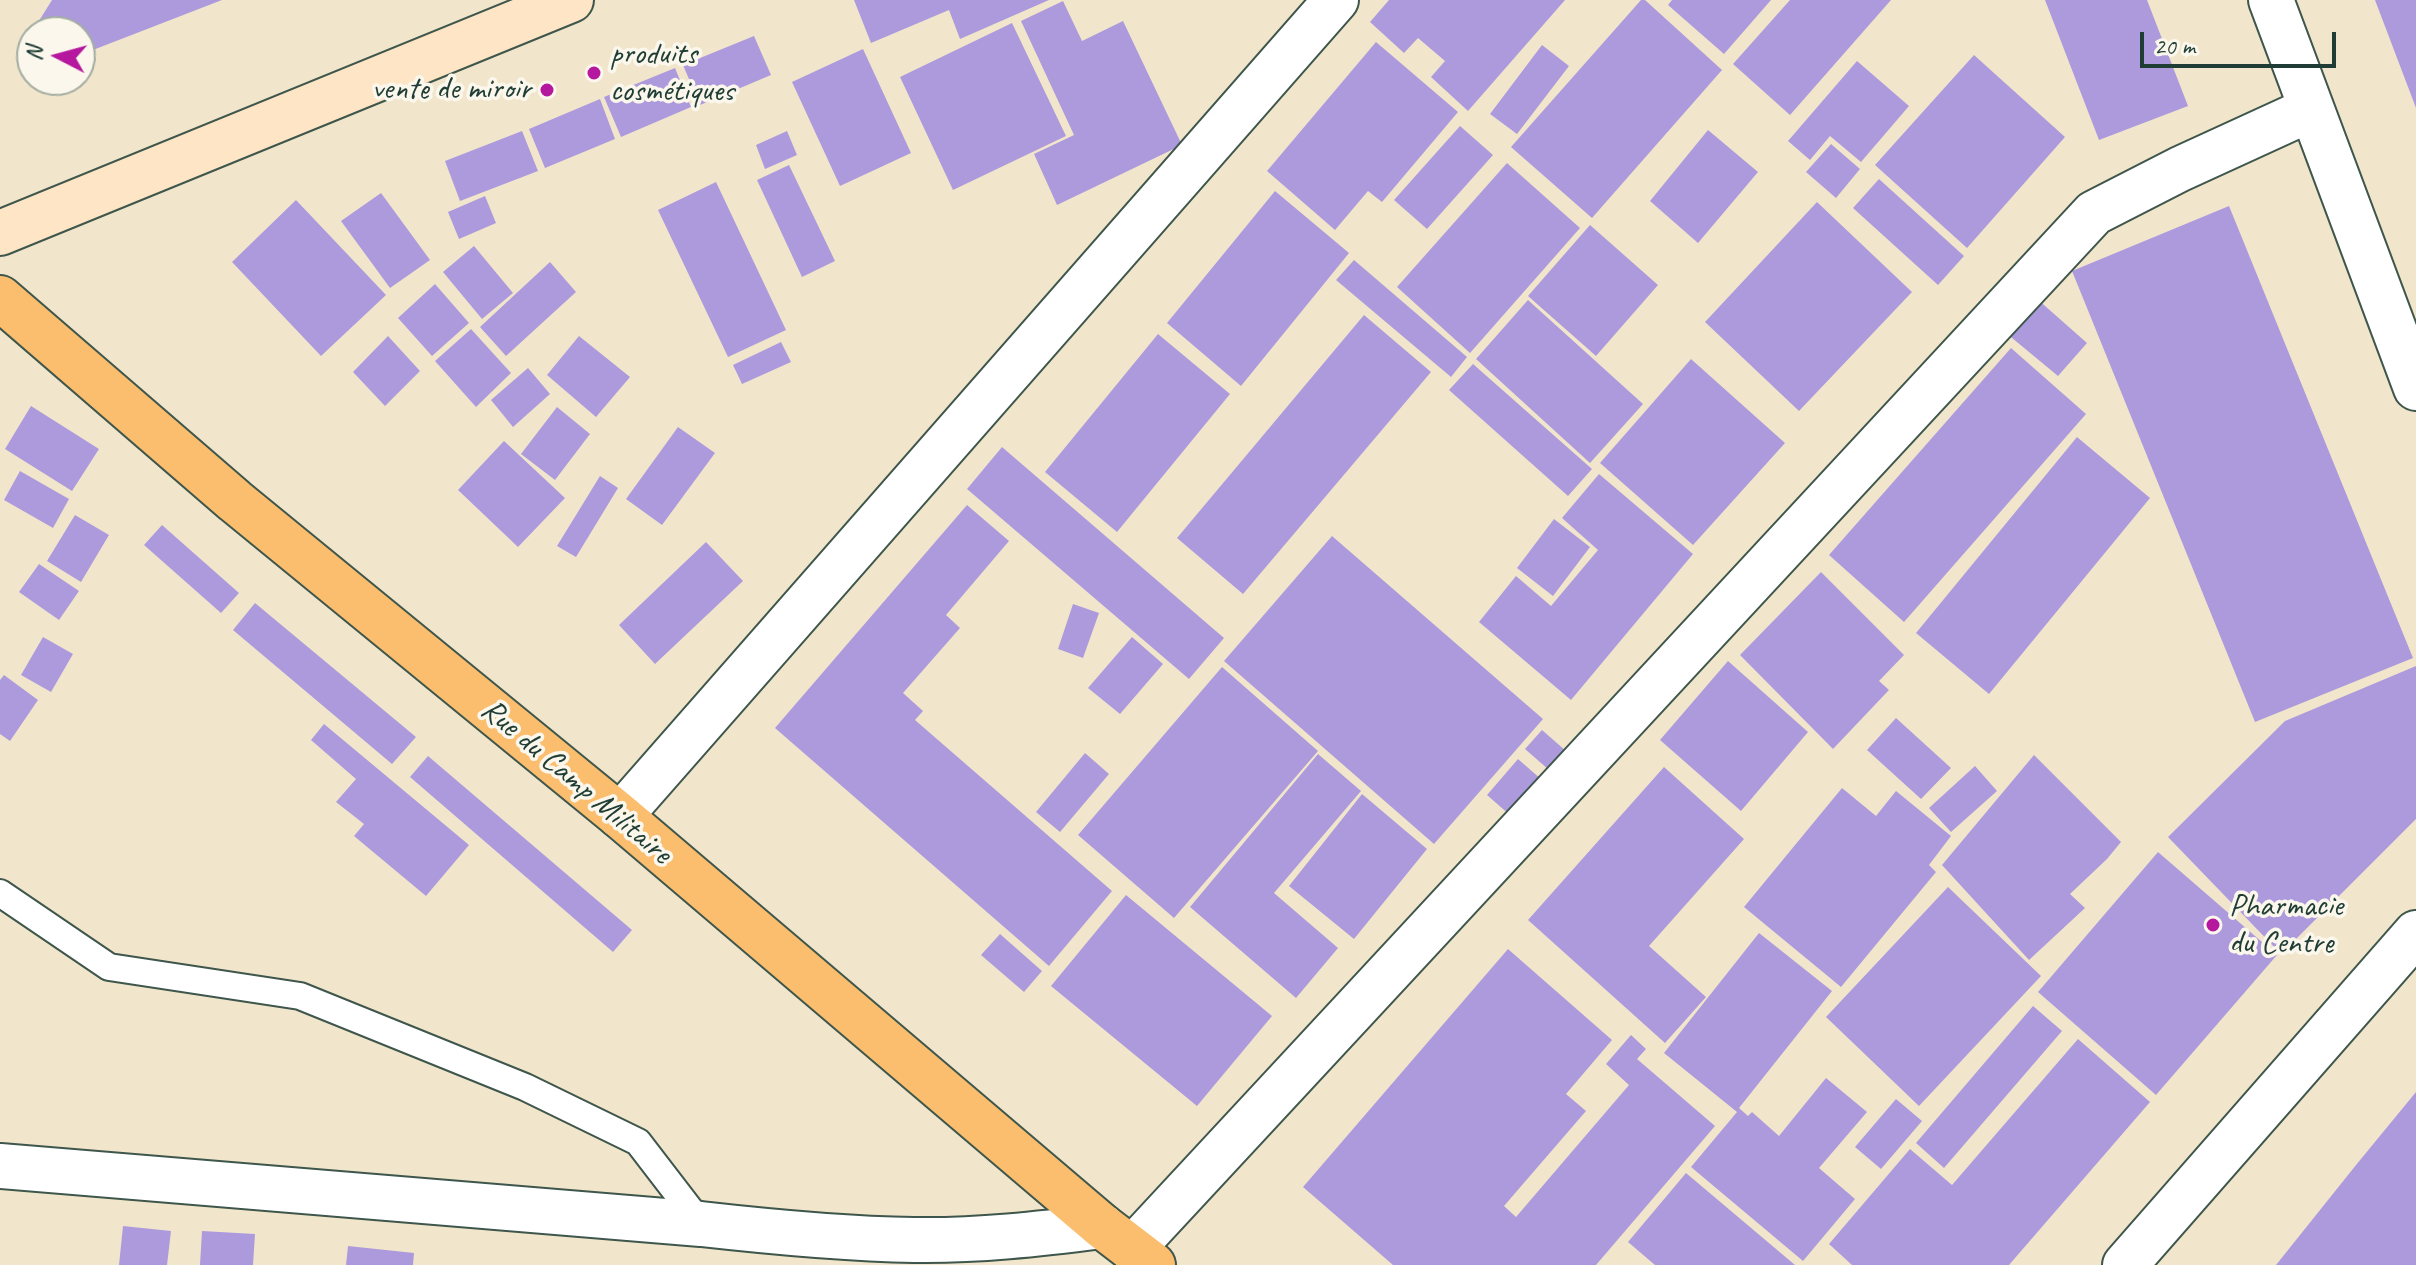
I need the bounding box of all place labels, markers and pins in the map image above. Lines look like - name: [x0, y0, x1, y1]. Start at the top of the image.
- place label: produits cosmétiques: [610, 36, 734, 111]
- marker: produits cosmétiques: [585, 64, 603, 82]
- place label: vente de miroir: [372, 71, 531, 109]
- marker: vente de miroir: [538, 81, 556, 99]
- place label: Pharmacie du Centre: [2229, 888, 2343, 963]
- marker: Pharmacie du Centre: [2204, 916, 2222, 934]

